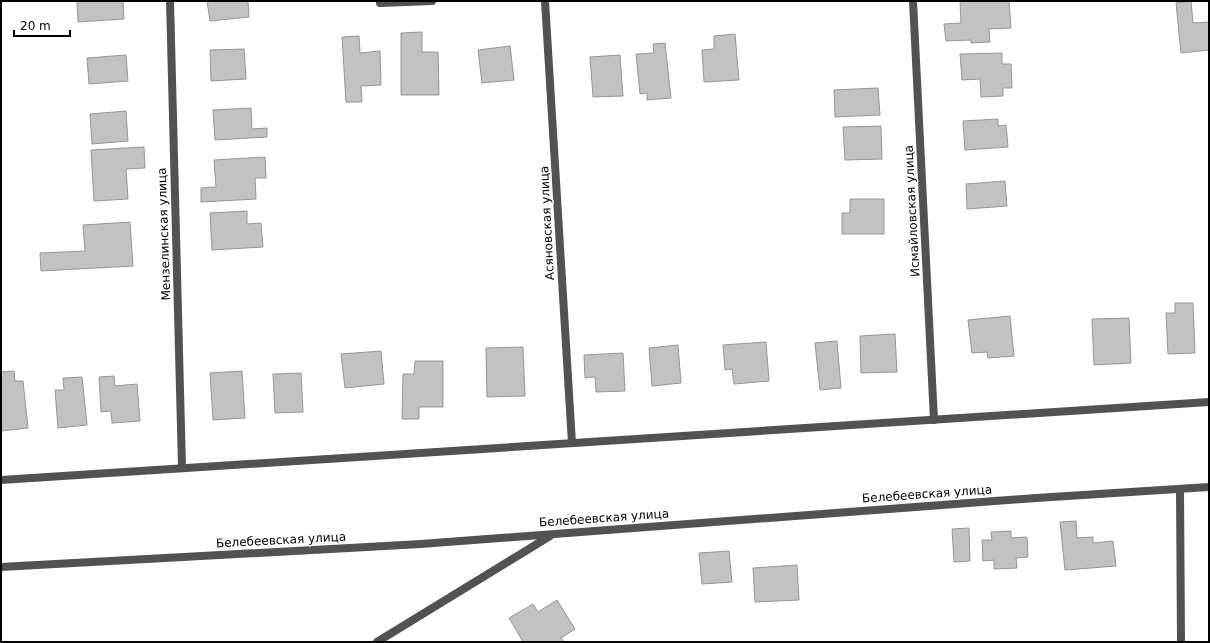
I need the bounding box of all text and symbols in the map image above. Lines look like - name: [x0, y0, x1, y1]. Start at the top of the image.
- scale bar: [14, 12, 70, 38]
- text: 20 m: [20, 19, 51, 33]
- street label: Исмайловская улица: [902, 145, 922, 277]
- street label: Асяновская улица: [537, 165, 557, 281]
- street label: Мензелинская улица: [155, 167, 173, 301]
- street label: Белебеевская улица: [862, 482, 992, 506]
- street label: Белебеевская улица: [539, 506, 669, 530]
- street label: Белебеевская улица: [216, 530, 346, 550]

